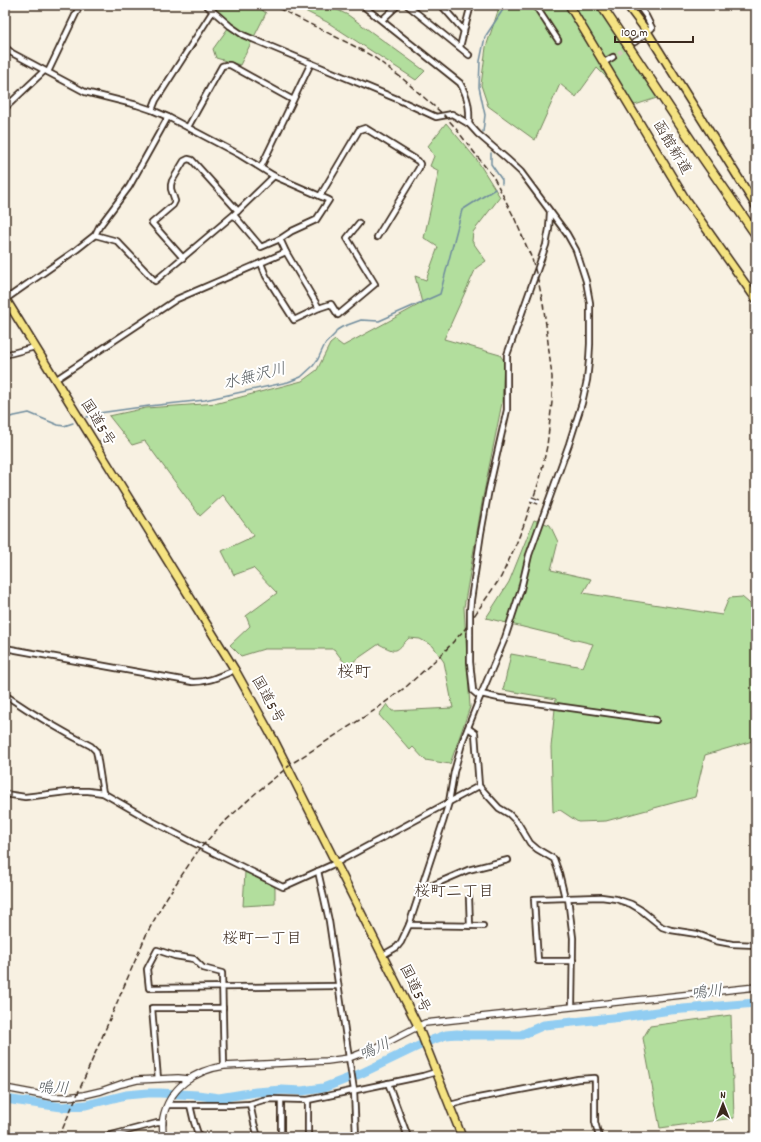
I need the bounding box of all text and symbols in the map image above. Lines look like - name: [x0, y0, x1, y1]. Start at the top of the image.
- scale bar: [615, 18, 693, 44]
- text: 100 m: [621, 25, 648, 42]
- street label: 函館新道: [646, 117, 696, 179]
- water label: 水無沢川: [221, 358, 289, 396]
- street label: 国道5号: [74, 395, 120, 451]
- district label: 桜町: [337, 662, 371, 686]
- street label: 国道5号: [245, 672, 289, 728]
- district label: 桜町二丁目: [414, 881, 494, 904]
- district label: 桜町一丁目: [222, 928, 302, 951]
- street label: 国道5号: [393, 961, 435, 1017]
- water label: 鳴川: [690, 980, 724, 1006]
- water label: 鳴川: [356, 1033, 394, 1067]
- water label: 鳴川: [36, 1077, 70, 1101]
- north arrow: [703, 1084, 743, 1124]
- text: N: [720, 1088, 726, 1104]

